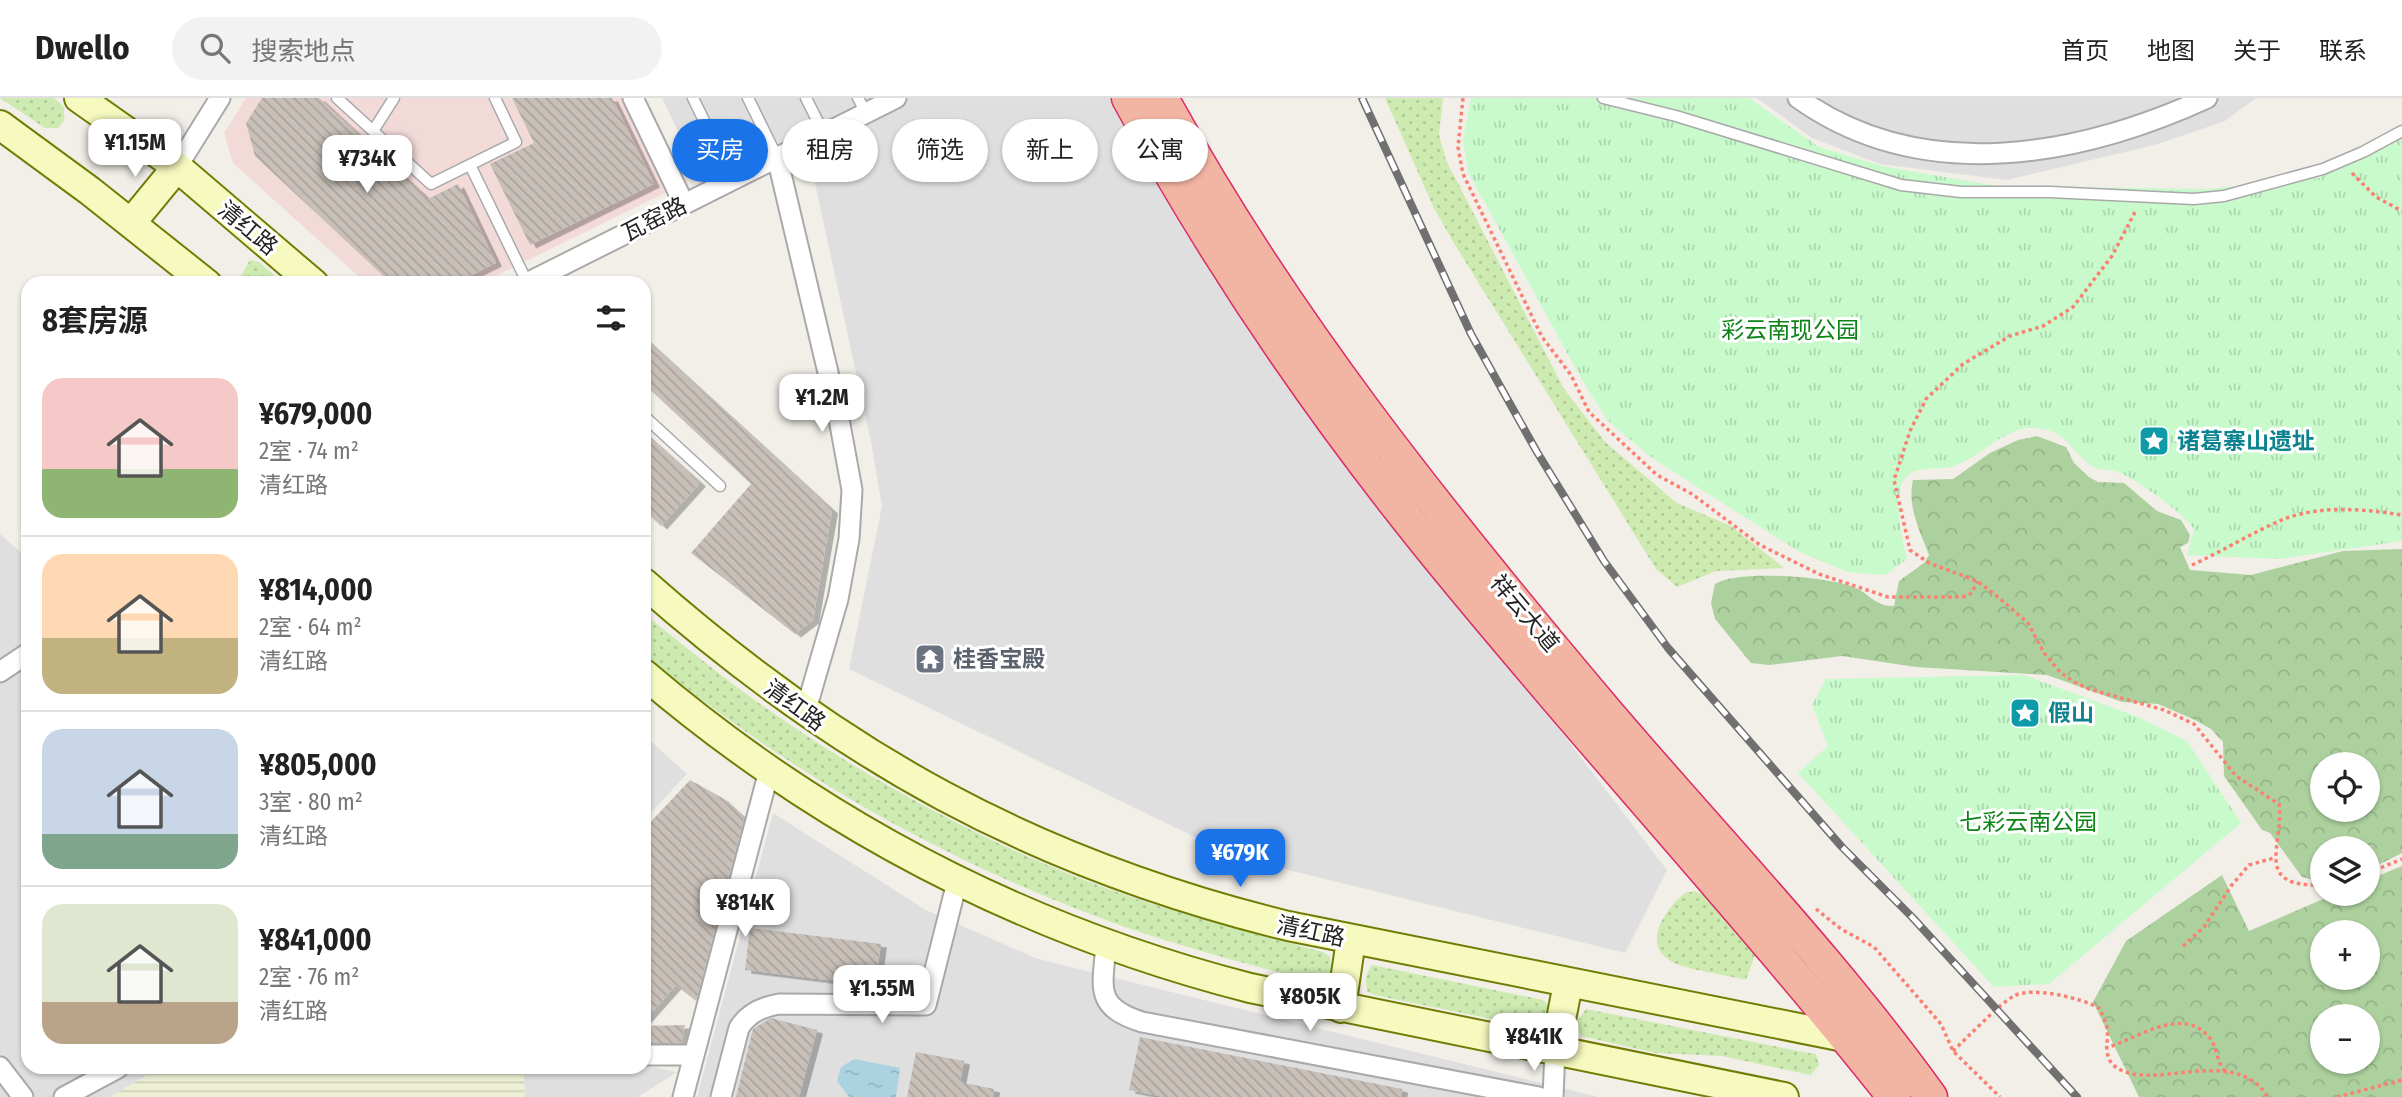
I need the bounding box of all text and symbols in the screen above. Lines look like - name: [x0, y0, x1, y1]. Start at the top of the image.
- search box: [172, 17, 662, 80]
- text: Dwello: [35, 28, 130, 68]
- icon: search: [196, 29, 234, 67]
- text: 搜索地点: [252, 36, 356, 67]
- text: 首页: [2061, 37, 2109, 65]
- text: 地图: [2147, 37, 2195, 65]
- text: 关于: [2233, 37, 2281, 65]
- text: 联系: [2319, 37, 2367, 65]
- chip: 买房: [672, 119, 768, 182]
- chip: 租房: [782, 119, 878, 182]
- chip: 筛选: [892, 119, 988, 182]
- chip: 新上: [1002, 119, 1098, 182]
- chip: 公寓: [1112, 119, 1208, 182]
- pin: ¥1.15M: [78, 120, 192, 179]
- text: ¥1.15M: [104, 128, 166, 156]
- pin: ¥734K: [318, 136, 416, 195]
- text: ¥734K: [338, 144, 396, 172]
- street label: 瓦窑路: [617, 191, 691, 247]
- street label: 清红路: [213, 195, 283, 261]
- icon: filters: [592, 299, 630, 337]
- text: 8套房源: [42, 303, 148, 339]
- park label: 彩云南现公园: [1721, 316, 1859, 344]
- pin: ¥1.2M: [773, 374, 871, 434]
- text: ¥1.2M: [795, 383, 849, 411]
- text: ¥679,000: [259, 396, 372, 432]
- icon: home: [98, 406, 182, 490]
- place icon: 诸葛寨山遗址: [2137, 424, 2171, 458]
- place label: 诸葛寨山遗址: [2177, 427, 2315, 455]
- text: 2室 · 74 m²: [259, 437, 359, 465]
- text: 清红路: [259, 471, 328, 499]
- street label: 祥云大道: [1485, 569, 1565, 657]
- text: ¥814,000: [259, 572, 373, 608]
- icon: home: [98, 582, 182, 666]
- text: 2室 · 64 m²: [259, 613, 362, 641]
- temple icon: 桂香宝殿: [913, 642, 947, 676]
- place label: 桂香宝殿: [953, 645, 1045, 673]
- text: 清红路: [259, 647, 328, 675]
- street label: 清红路: [759, 673, 831, 737]
- place icon: 假山: [2008, 696, 2042, 730]
- place label: 假山: [2048, 699, 2094, 727]
- text: ¥805,000: [259, 747, 377, 783]
- map controls: [2310, 752, 2380, 1074]
- button: locate: [2310, 752, 2380, 822]
- icon: home: [98, 757, 182, 841]
- text: 3室 · 80 m²: [259, 788, 363, 816]
- park label: 七彩云南公园: [1959, 808, 2097, 836]
- text: 清红路: [259, 822, 328, 850]
- pin: ¥679K: [1191, 830, 1289, 889]
- button: layers: [2310, 836, 2380, 906]
- text: ¥679K: [1211, 838, 1269, 866]
- pin: ¥814K: [696, 880, 794, 939]
- text: ¥814K: [716, 888, 774, 916]
- street label: 清红路: [1274, 910, 1348, 952]
- button: +: [2310, 920, 2380, 990]
- text: ¥841,000: [259, 922, 372, 958]
- icon: home: [98, 932, 182, 1016]
- text: 2室 · 76 m²: [259, 963, 359, 991]
- pin: ¥1.55M: [825, 965, 939, 1025]
- text: ¥1.55M: [849, 974, 915, 1002]
- pin: ¥805K: [1261, 974, 1359, 1033]
- text: ¥805K: [1279, 982, 1341, 1010]
- text: 清红路: [259, 997, 328, 1025]
- button: −: [2310, 1004, 2380, 1074]
- pin: ¥841K: [1485, 1014, 1583, 1073]
- text: ¥841K: [1505, 1022, 1563, 1050]

